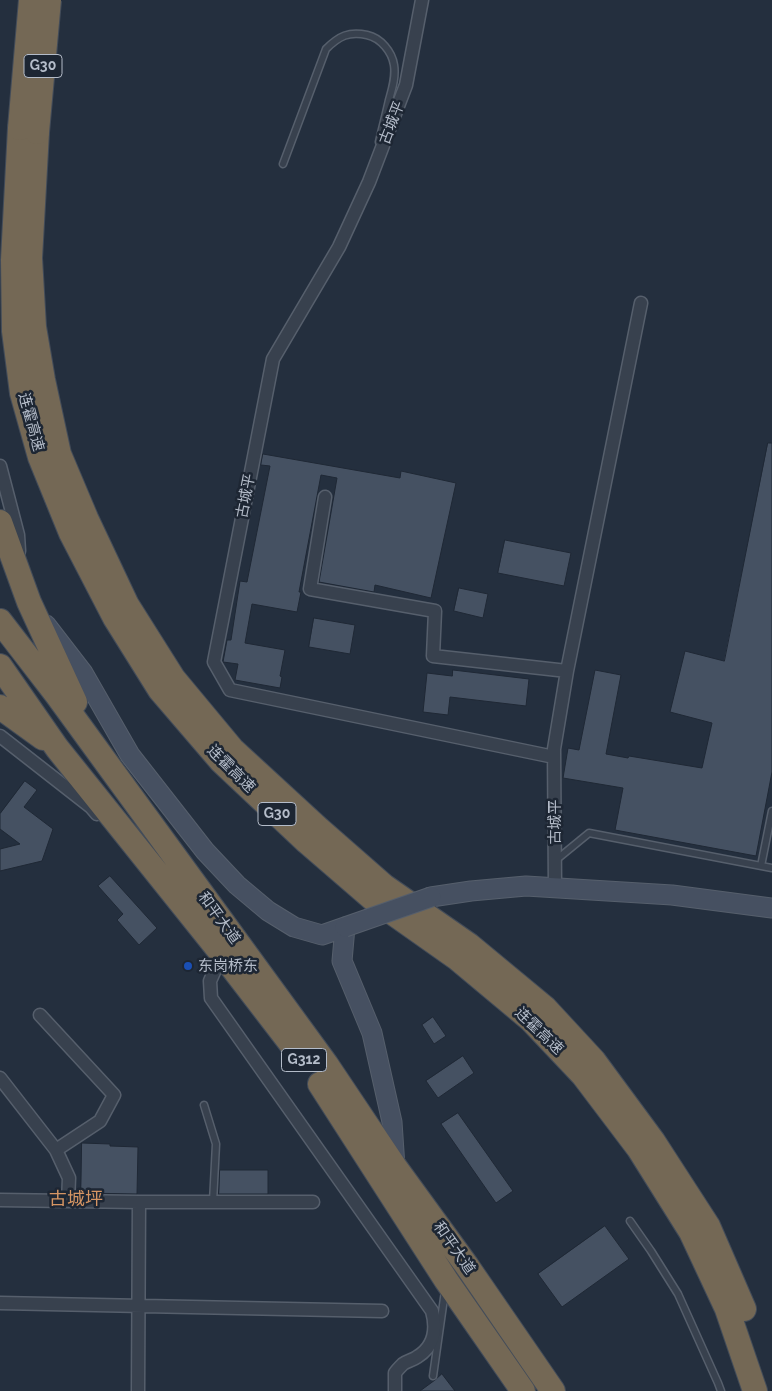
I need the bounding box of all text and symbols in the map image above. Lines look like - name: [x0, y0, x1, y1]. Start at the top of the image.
- road number: G30: [24, 54, 62, 78]
- street label: 古城平: [376, 99, 408, 147]
- street label: 连霍高速: [15, 391, 47, 453]
- street label: 古城平: [233, 472, 259, 520]
- street label: 连霍高速: [203, 741, 259, 797]
- street label: 古城平: [546, 800, 564, 844]
- road number: G30: [258, 802, 296, 826]
- street label: 和平大道: [194, 888, 244, 948]
- place label: 东岗桥东: [198, 957, 258, 975]
- marker: 东岗桥东: [182, 960, 194, 972]
- street label: 连霍高速: [511, 1004, 567, 1058]
- road number: G312: [282, 1048, 326, 1072]
- district label: 古城坪: [49, 1189, 103, 1211]
- street label: 和平大道: [429, 1218, 479, 1278]

